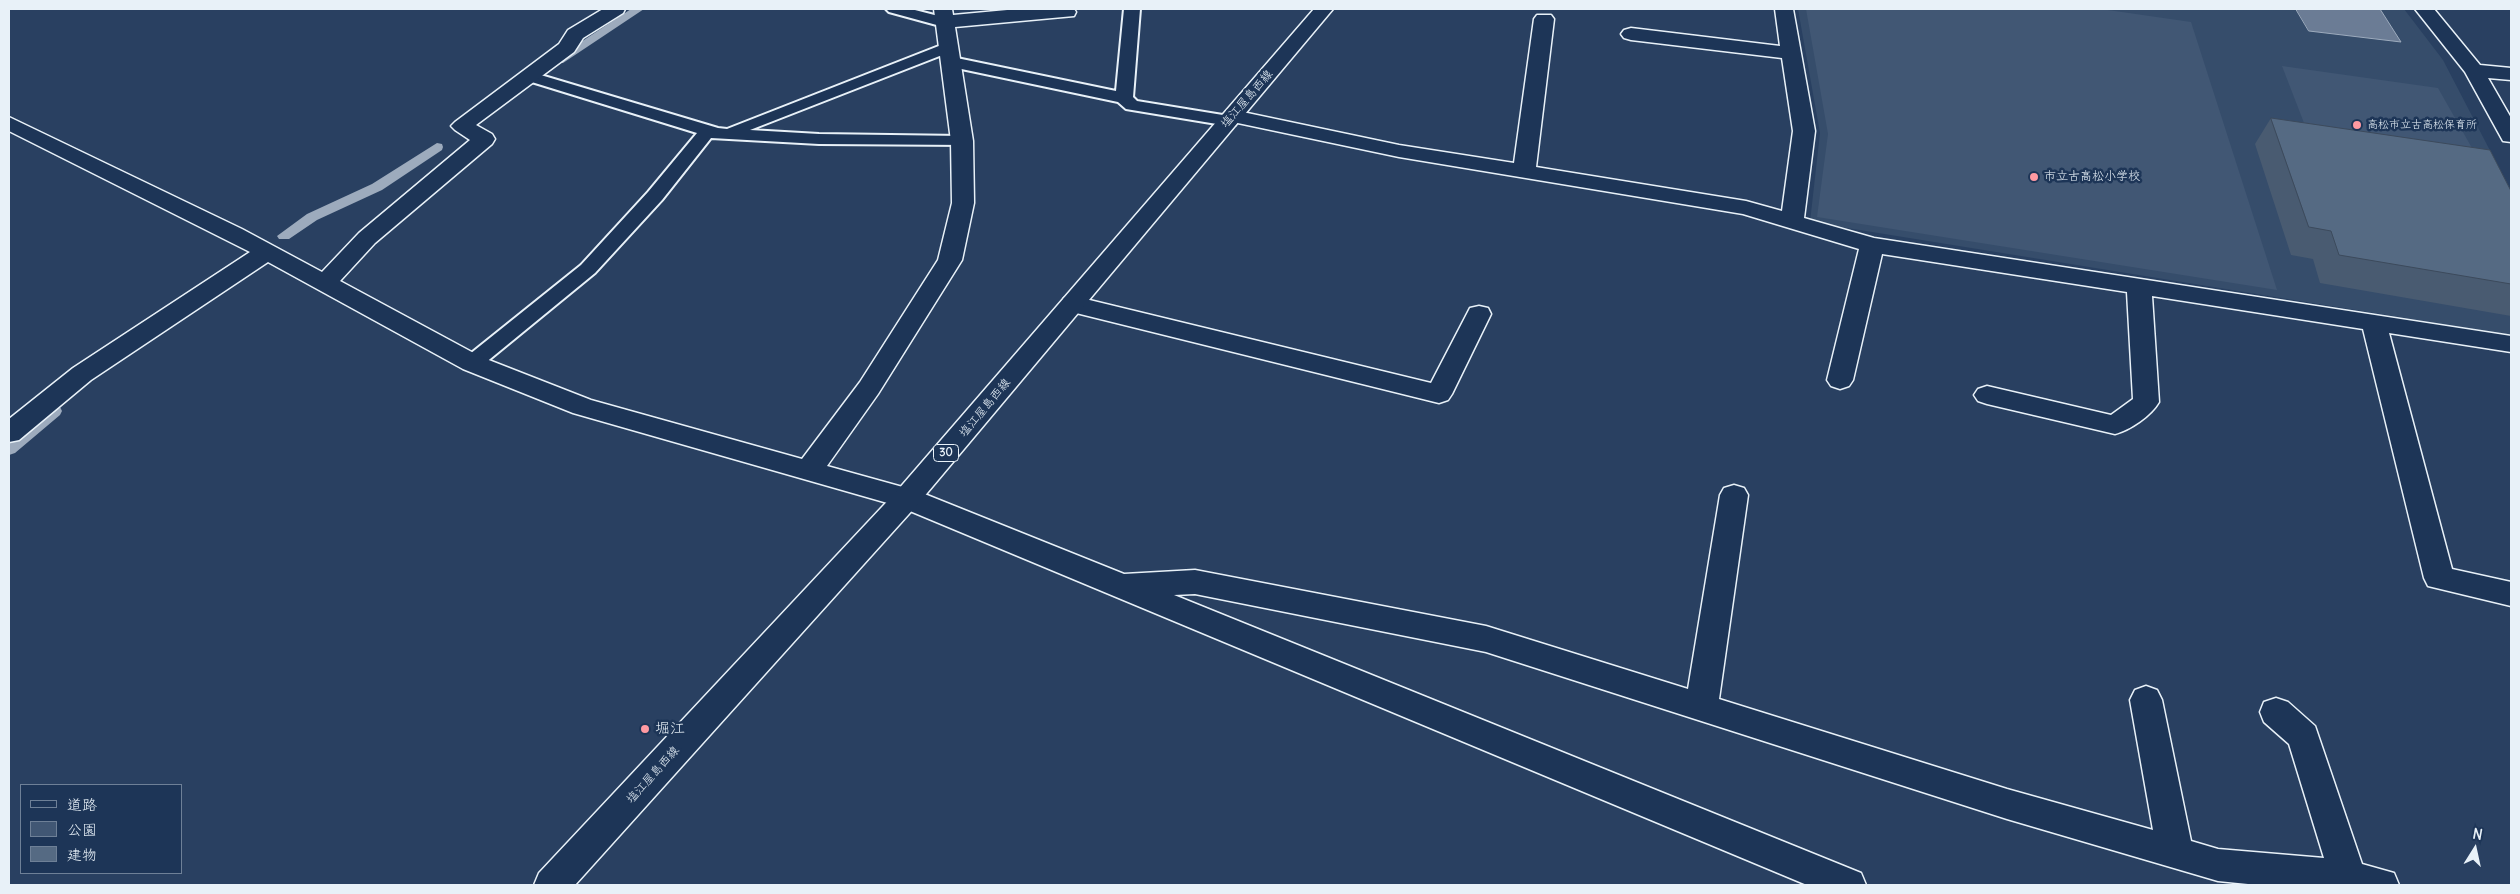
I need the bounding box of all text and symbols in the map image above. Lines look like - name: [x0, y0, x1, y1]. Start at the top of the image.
- street label: 塩江屋島西線: [1218, 67, 1276, 131]
- place label: 高松市立古高松保育所: [2367, 118, 2477, 132]
- marker: 高松市立古高松保育所: [2351, 119, 2363, 131]
- place label: 市立古高松小学校: [2044, 170, 2140, 184]
- marker: 市立古高松小学校: [2028, 171, 2040, 183]
- street label: 塩江屋島西線: [956, 376, 1014, 440]
- road number: 30: [934, 444, 958, 462]
- place label: 堀江: [655, 720, 685, 738]
- marker: 堀江: [639, 723, 651, 735]
- street label: 塩江屋島西線: [624, 743, 682, 807]
- legend: [20, 784, 182, 874]
- text: 道路: [67, 795, 97, 814]
- text: 公園: [67, 820, 97, 839]
- north arrow: [2450, 824, 2500, 874]
- text: N: [2471, 825, 2484, 844]
- text: 建物: [67, 845, 97, 864]

